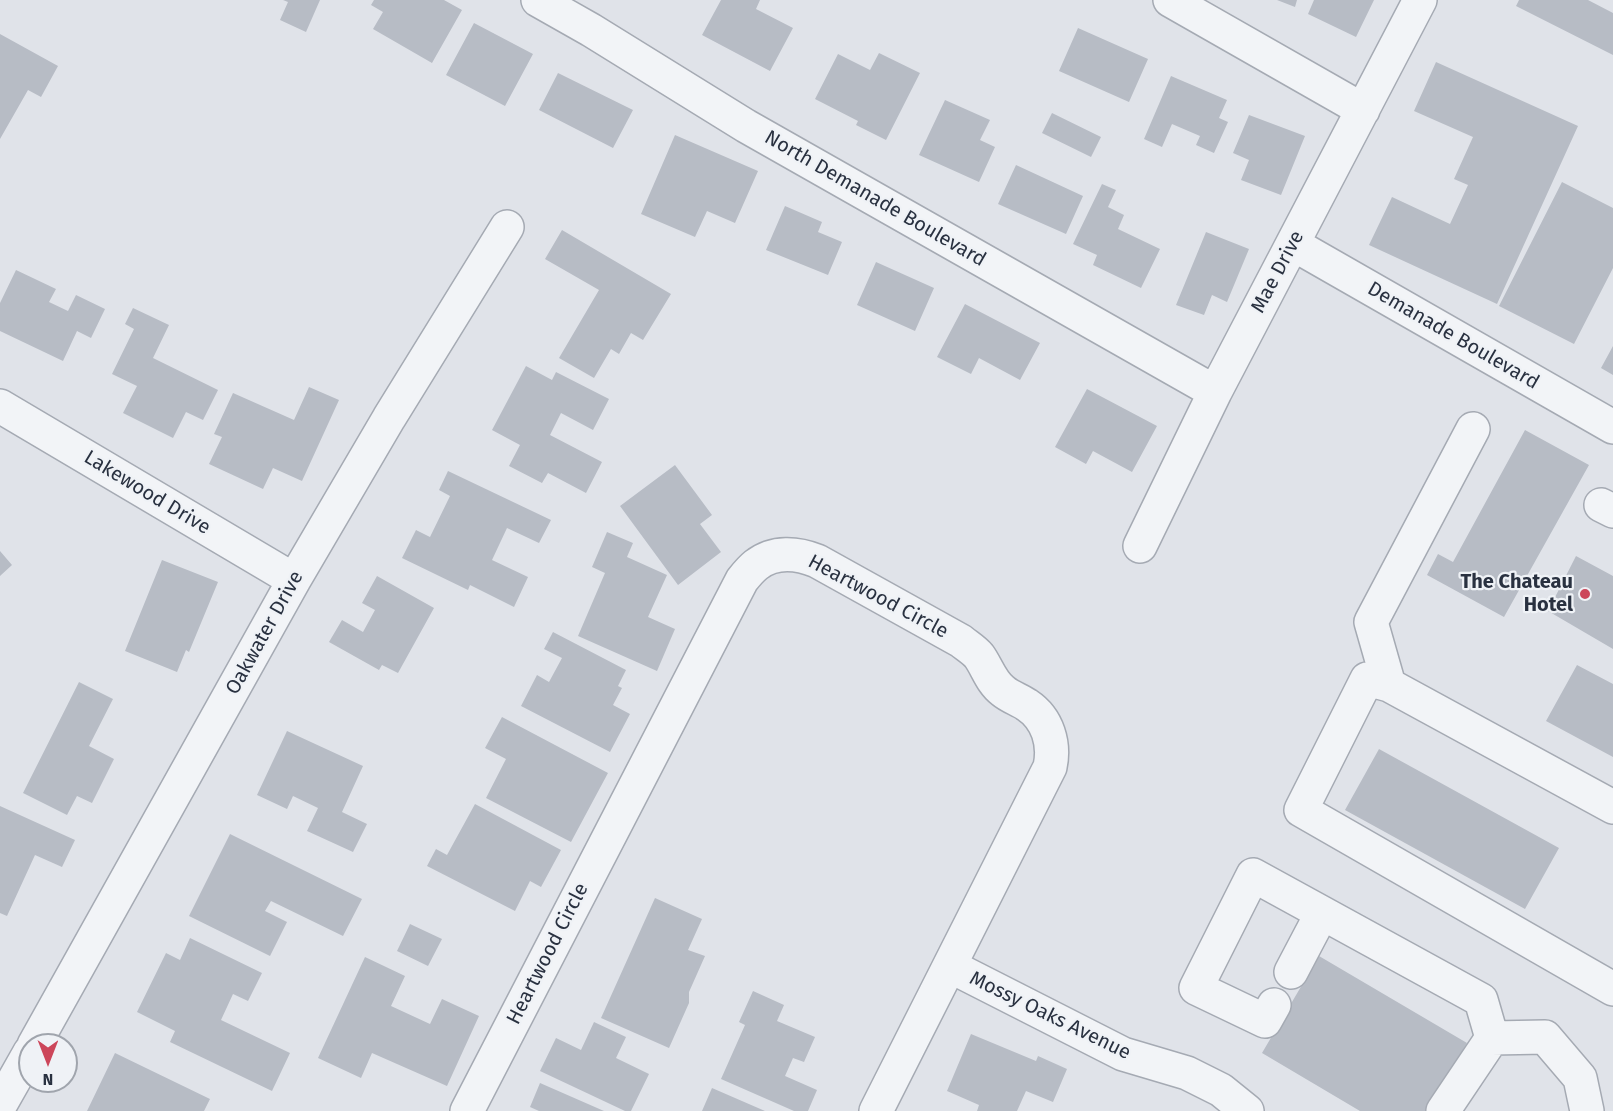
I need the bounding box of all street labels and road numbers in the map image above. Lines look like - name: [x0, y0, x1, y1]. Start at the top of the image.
- street label: North Demanade Boulevard: [760, 126, 990, 272]
- street label: Mae Drive: [1246, 227, 1310, 317]
- street label: Demanade Boulevard: [1363, 277, 1543, 395]
- street label: Lakewood Drive: [79, 446, 215, 540]
- street label: Heartwood Circle: [804, 550, 952, 644]
- street label: Oakwater Drive: [221, 567, 309, 699]
- street label: Heartwood Circle: [502, 879, 594, 1029]
- street label: Mossy Oaks Avenue: [966, 967, 1134, 1065]

